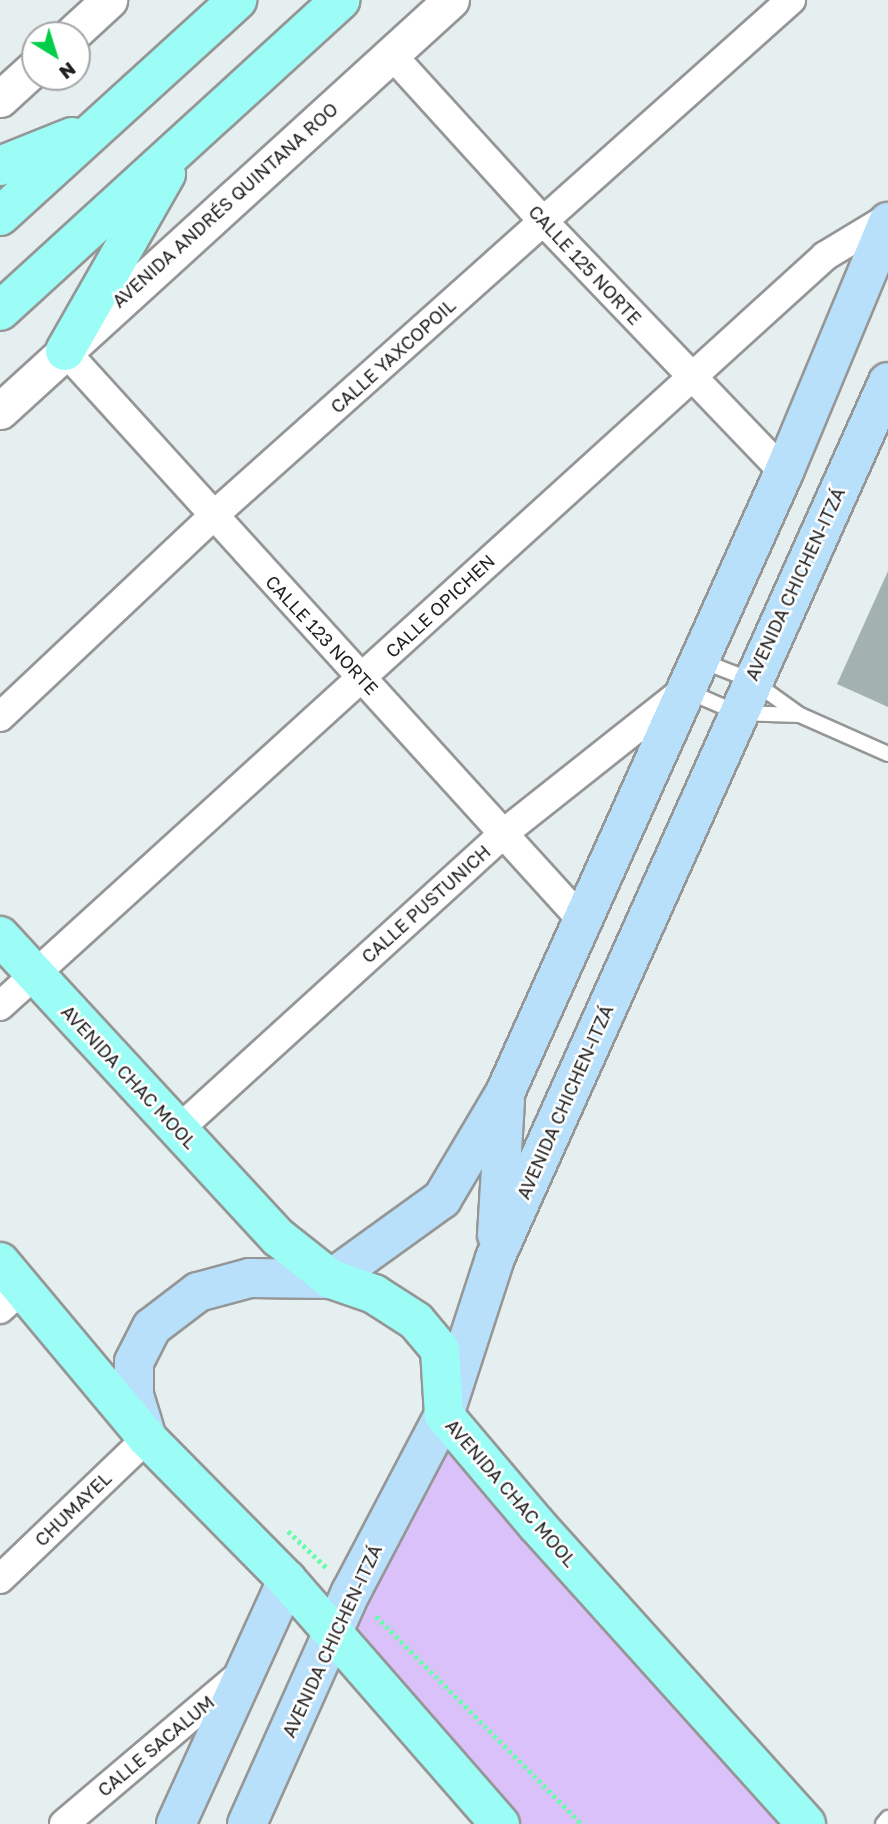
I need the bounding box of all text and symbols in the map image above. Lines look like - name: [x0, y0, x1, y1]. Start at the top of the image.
- north arrow: [21, 21, 91, 91]
- text: N: [55, 58, 81, 85]
- street label: AVENIDA ANDRÉS QUINTANA ROO: [108, 98, 342, 312]
- street label: CALLE 125 NORTE: [524, 201, 646, 329]
- street label: CALLE YAXCOPOIL: [326, 294, 460, 418]
- street label: AVENIDA CHICHEN-ITZÁ: [741, 484, 849, 684]
- street label: CALLE OPICHEN: [381, 550, 499, 662]
- street label: CALLE 123 NORTE: [261, 571, 383, 699]
- street label: CALLE PUSTUNICH: [357, 841, 495, 967]
- street label: AVENIDA CHAC MOOL: [57, 1001, 201, 1153]
- street label: AVENIDA CHICHEN-ITZÁ: [512, 1002, 618, 1202]
- street label: AVENIDA CHAC MOOL: [441, 1415, 581, 1571]
- street label: CHUMAYEL: [30, 1467, 116, 1551]
- street label: AVENIDA CHICHEN-ITZÁ: [278, 1541, 386, 1741]
- street label: CALLE SACALUM: [93, 1691, 219, 1801]

